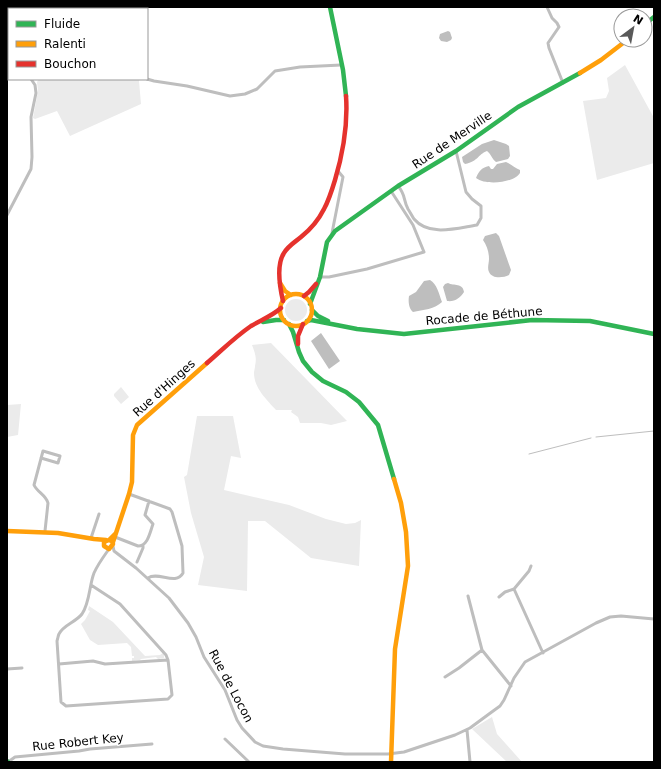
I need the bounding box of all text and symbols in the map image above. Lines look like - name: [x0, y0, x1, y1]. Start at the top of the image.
- legend: [8, 8, 148, 80]
- north arrow: [613, 8, 653, 48]
- text: N: [631, 12, 645, 28]
- text: Fluide: [44, 17, 80, 31]
- text: Ralenti: [44, 37, 86, 51]
- text: Bouchon: [44, 57, 96, 71]
- street label: Rue de Merville: [410, 108, 494, 172]
- street label: Rocade de Béthune: [425, 304, 543, 328]
- street label: Rue d'Hinges: [130, 356, 198, 420]
- street label: Rue de Locon: [206, 647, 256, 725]
- street label: Rue Robert Key: [32, 730, 124, 754]

